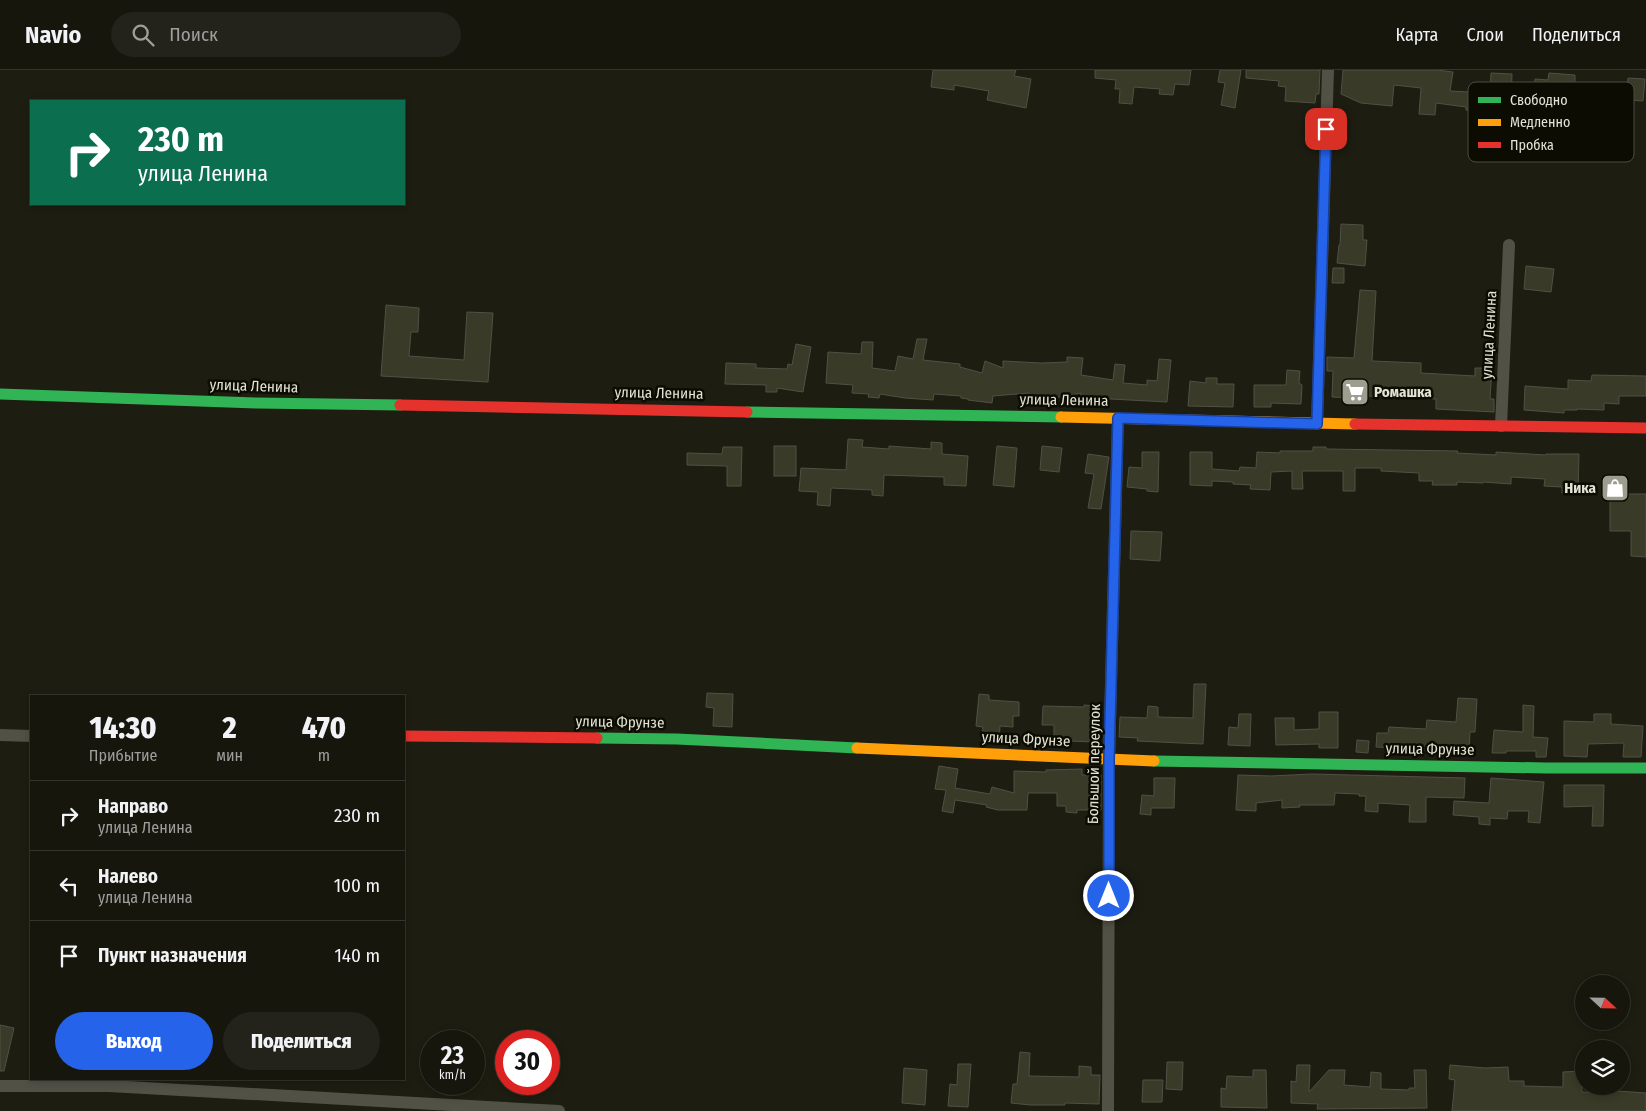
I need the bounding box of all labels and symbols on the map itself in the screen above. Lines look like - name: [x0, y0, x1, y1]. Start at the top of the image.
- legend: [1468, 82, 1634, 162]
- text: Свободно: [1510, 92, 1568, 109]
- pin: [1305, 108, 1347, 150]
- text: Медленно: [1510, 114, 1570, 131]
- text: Пробка: [1510, 137, 1554, 154]
- street label: улица Ленина: [1478, 290, 1500, 380]
- street label: улица Ленина: [209, 375, 299, 397]
- supermarket icon: Ромашка: [1340, 377, 1370, 407]
- street label: улица Ленина: [614, 383, 704, 403]
- place label: Ромашка: [1374, 383, 1432, 401]
- street label: улица Ленина: [1019, 390, 1109, 410]
- shop icon: Ника: [1600, 473, 1630, 503]
- place label: Ника: [1564, 479, 1597, 497]
- street label: Большой переулок: [1084, 704, 1104, 824]
- street label: улица Фрунзе: [575, 712, 665, 732]
- street label: улица Фрунзе: [981, 728, 1071, 750]
- street label: улица Фрунзе: [1385, 739, 1475, 759]
- position arrow: [1082, 869, 1134, 921]
- north arrow: [1575, 975, 1630, 1030]
- speed limit sign: 30: [495, 1030, 560, 1095]

